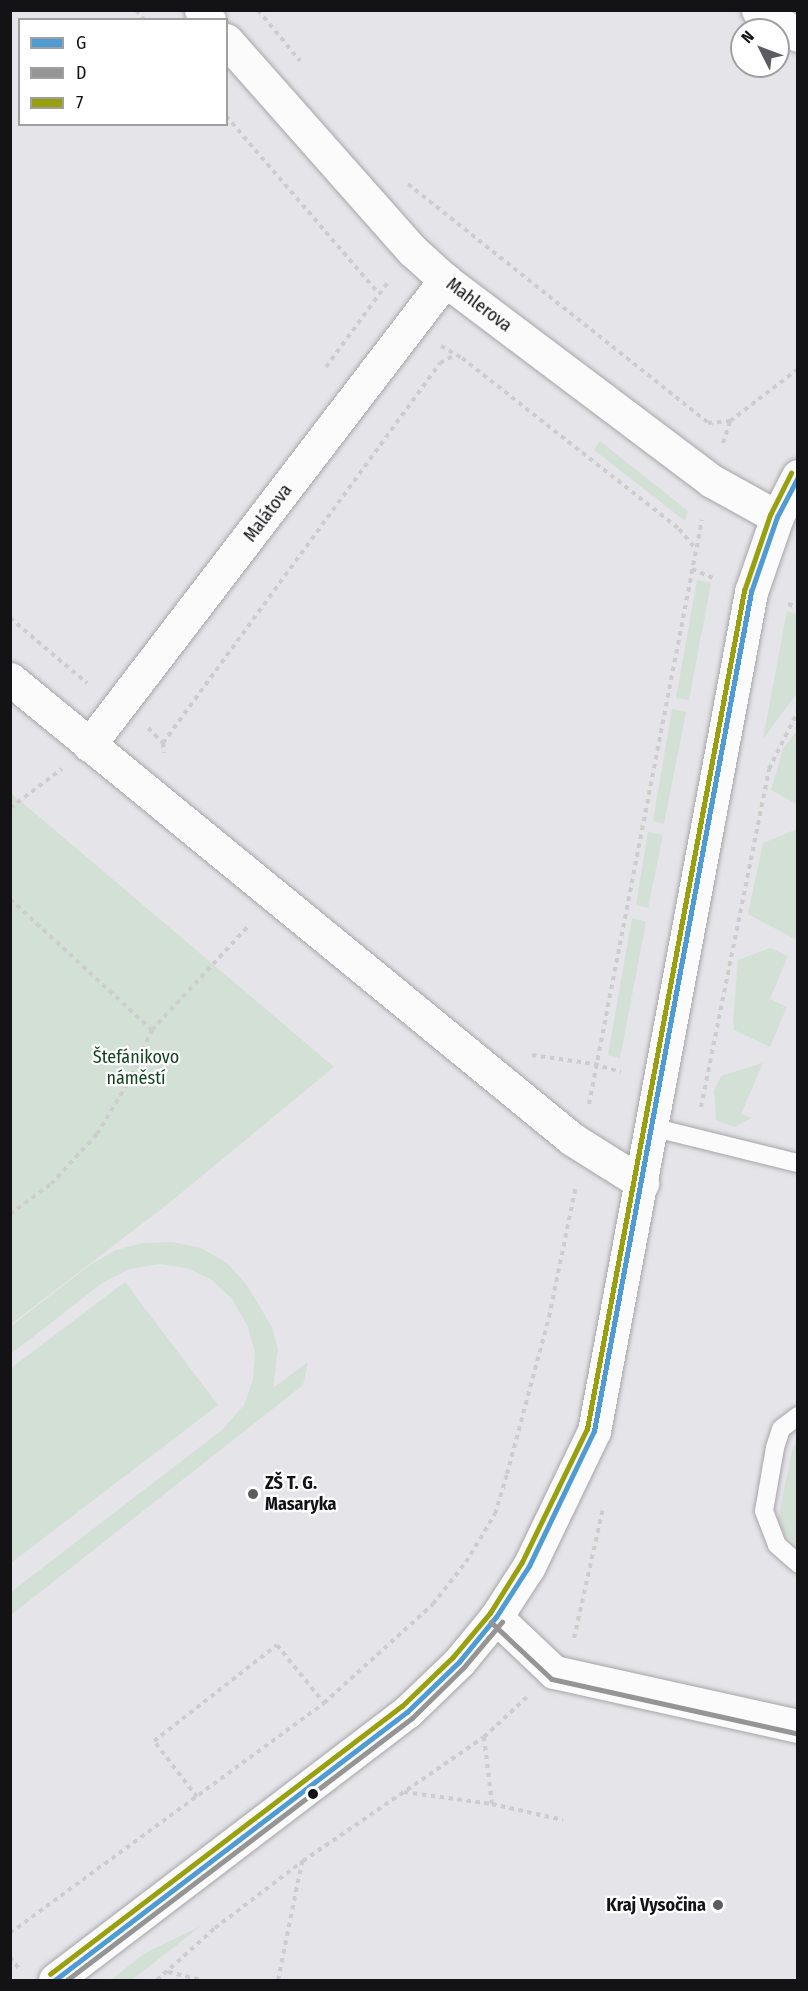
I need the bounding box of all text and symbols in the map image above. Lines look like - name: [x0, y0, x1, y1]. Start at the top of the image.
- legend: [18, 18, 228, 126]
- north arrow: [730, 18, 790, 78]
- text: N: [737, 27, 758, 47]
- text: G: [76, 32, 86, 54]
- text: D: [76, 62, 86, 84]
- text: 7: [76, 92, 83, 114]
- street label: Mahlerova: [442, 273, 516, 337]
- street label: Malátova: [239, 480, 297, 546]
- park label: Štefánikovo náměstí: [93, 1047, 179, 1090]
- place label: ZŠ T. G. Masaryka: [265, 1473, 337, 1516]
- marker: ZŠ T. G. Masaryka: [246, 1487, 260, 1501]
- unlabelled marker: [307, 1788, 319, 1800]
- place label: Kraj Vysočina: [606, 1894, 706, 1916]
- marker: Kraj Vysočina: [711, 1898, 725, 1912]

